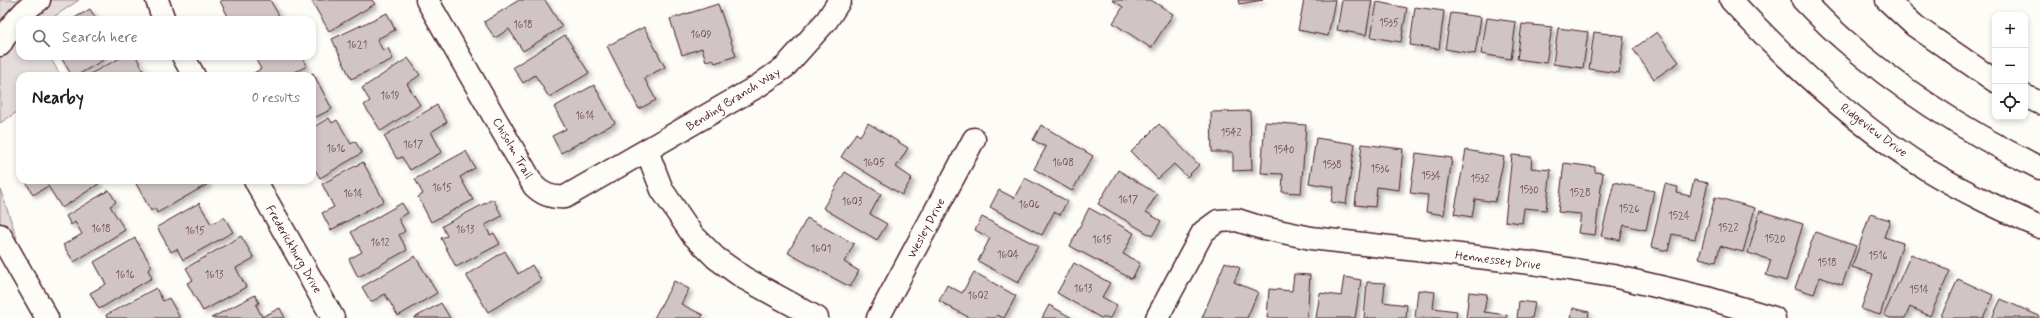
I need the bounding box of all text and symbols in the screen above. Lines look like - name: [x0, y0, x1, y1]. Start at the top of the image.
- map controls: [1992, 12, 2028, 120]
- button: +: [1992, 12, 2028, 48]
- search box: [16, 16, 316, 60]
- house number: 1535: [1379, 17, 1399, 30]
- house number: 1618: [513, 19, 533, 32]
- icon: search: [30, 27, 52, 49]
- text: Search here: [62, 28, 138, 48]
- house number: 1609: [691, 29, 712, 42]
- house number: 1621: [347, 39, 367, 52]
- button: −: [1992, 48, 2028, 84]
- street label: Bending Branch Way: [683, 64, 784, 136]
- button: locate: [1992, 84, 2028, 120]
- text: Nearby: [32, 87, 84, 109]
- text: 0 results: [252, 90, 300, 107]
- house number: 1619: [381, 90, 399, 103]
- street label: Ridgeview Drive: [1837, 100, 1910, 161]
- house number: 1614: [575, 110, 595, 123]
- street label: Chisolm Trail: [488, 115, 536, 182]
- house number: 1542: [1221, 127, 1241, 140]
- house number: 1617: [403, 139, 423, 152]
- house number: 1616: [326, 143, 346, 156]
- house number: 1540: [1273, 144, 1295, 157]
- house number: 1605: [863, 157, 885, 170]
- house number: 1608: [1052, 157, 1074, 170]
- house number: 1538: [1322, 159, 1342, 172]
- house number: 1536: [1371, 163, 1390, 176]
- house number: 1534: [1421, 170, 1441, 183]
- house number: 1532: [1471, 173, 1489, 186]
- house number: 1615: [432, 182, 452, 195]
- house number: 1530: [1519, 184, 1539, 197]
- house number: 1528: [1569, 187, 1591, 200]
- house number: 1614: [343, 188, 363, 201]
- house number: 1617: [1118, 194, 1138, 207]
- house number: 1603: [842, 196, 863, 209]
- street label: Wesley Drive: [904, 196, 949, 261]
- house number: 1606: [1018, 199, 1040, 212]
- street label: Frederickburg Drive: [261, 202, 325, 297]
- house number: 1526: [1619, 203, 1639, 216]
- house number: 1524: [1668, 210, 1690, 223]
- house number: 1522: [1718, 222, 1738, 235]
- house number: 1618: [91, 223, 111, 236]
- house number: 1613: [456, 224, 475, 237]
- house number: 1615: [185, 225, 205, 238]
- house number: 1520: [1764, 233, 1786, 246]
- house number: 1615: [1092, 234, 1112, 247]
- house number: 1612: [371, 237, 389, 250]
- house number: 1601: [811, 243, 831, 256]
- street label: Hennessey Drive: [1454, 248, 1542, 274]
- house number: 1604: [997, 249, 1019, 262]
- house number: 1516: [1869, 250, 1887, 263]
- house number: 1518: [1817, 257, 1837, 270]
- house number: 1616: [115, 269, 135, 282]
- house number: 1613: [205, 269, 224, 282]
- house number: 1613: [1074, 283, 1093, 296]
- house number: 1514: [1909, 284, 1929, 297]
- house number: 1602: [968, 290, 989, 303]

